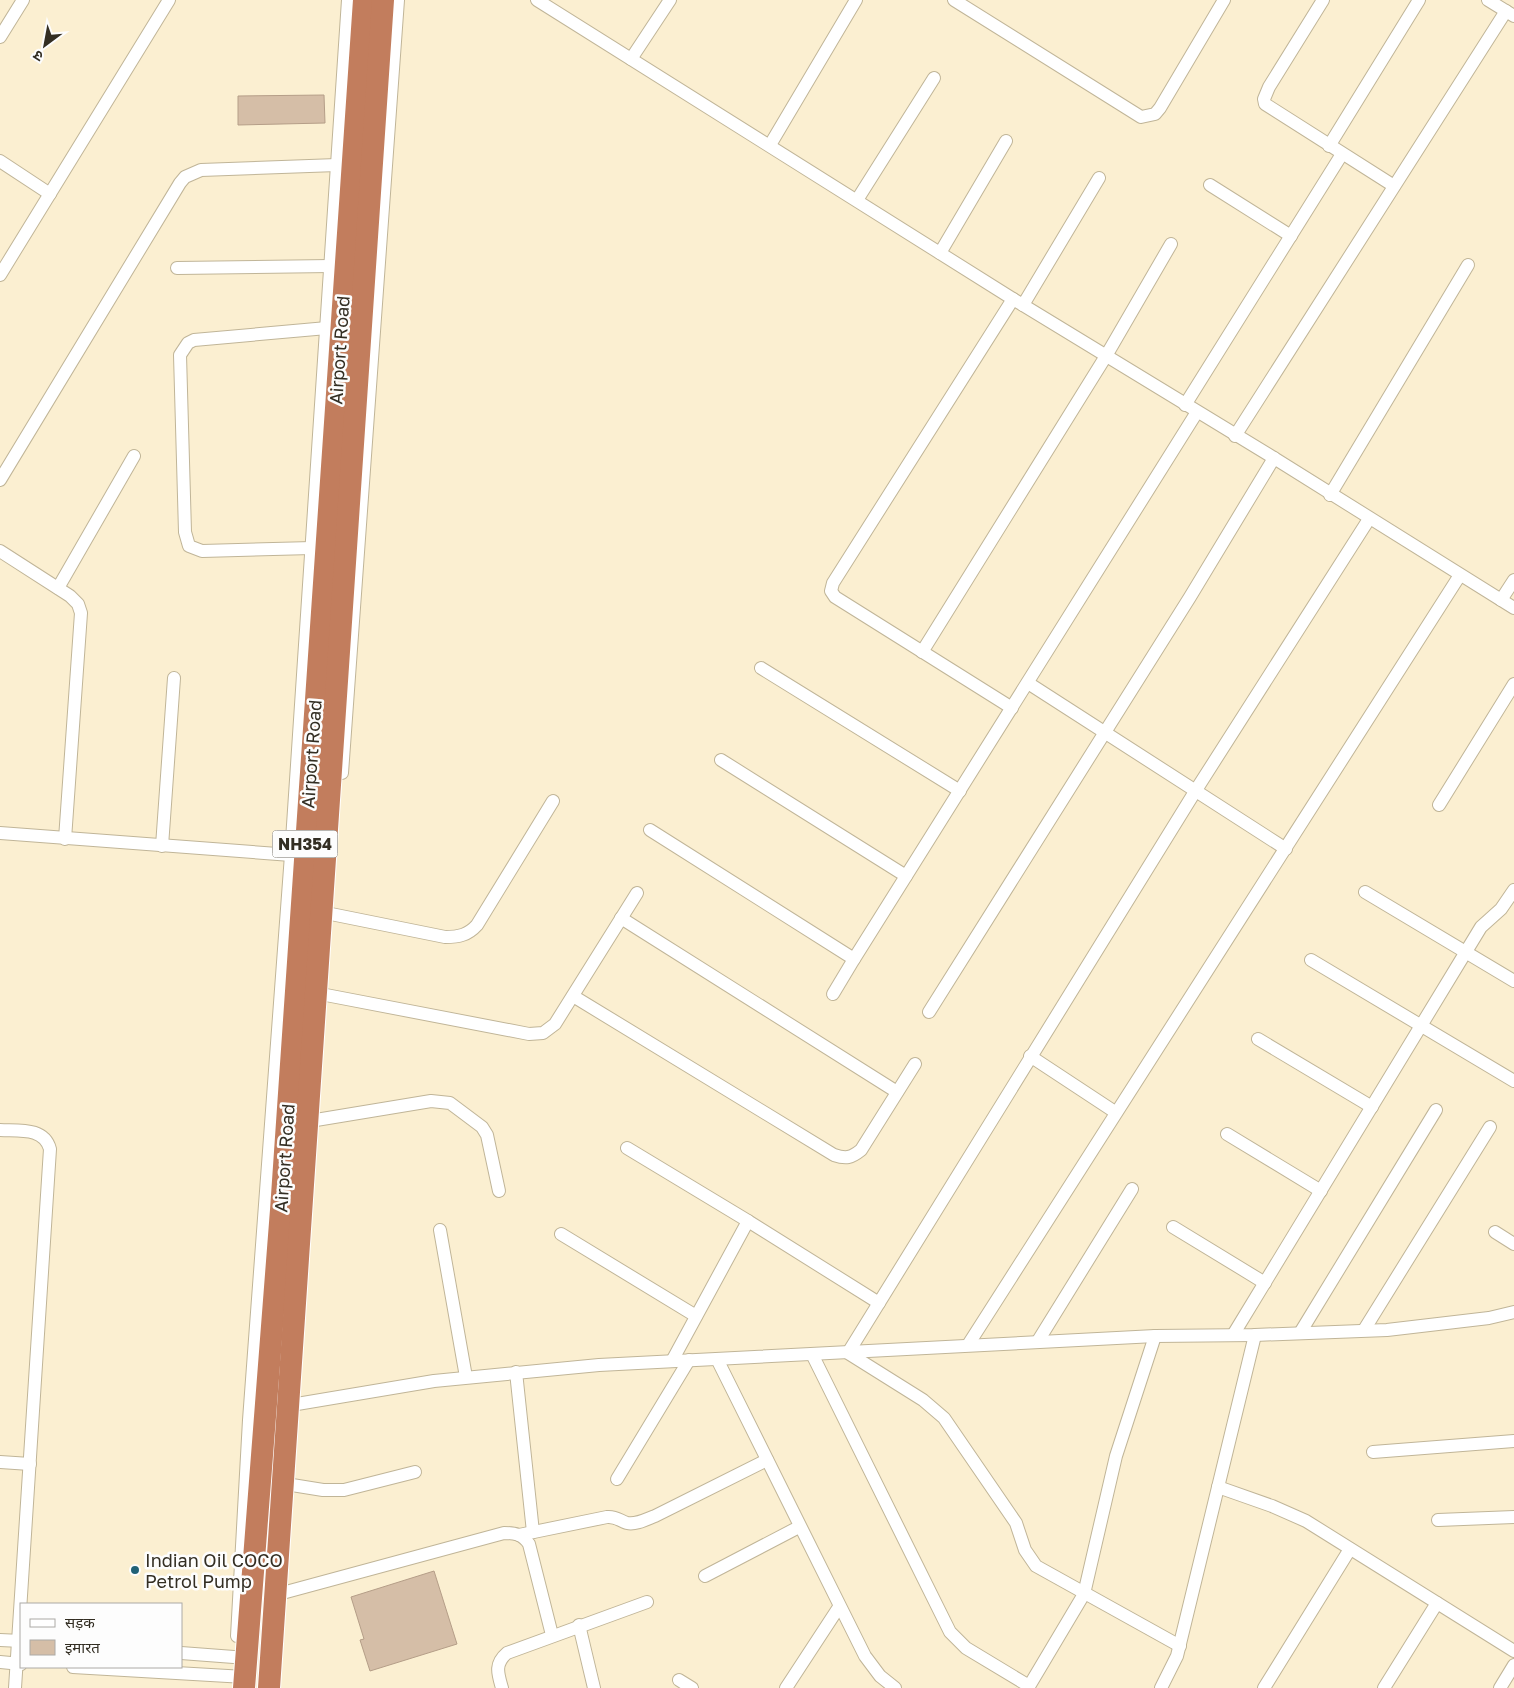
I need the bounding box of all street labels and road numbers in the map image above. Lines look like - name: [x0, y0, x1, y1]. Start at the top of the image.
- street label: Airport Road: [324, 295, 354, 405]
- street label: Airport Road: [296, 699, 326, 809]
- road number: NH354: [272, 831, 338, 858]
- street label: Airport Road: [269, 1103, 299, 1213]

